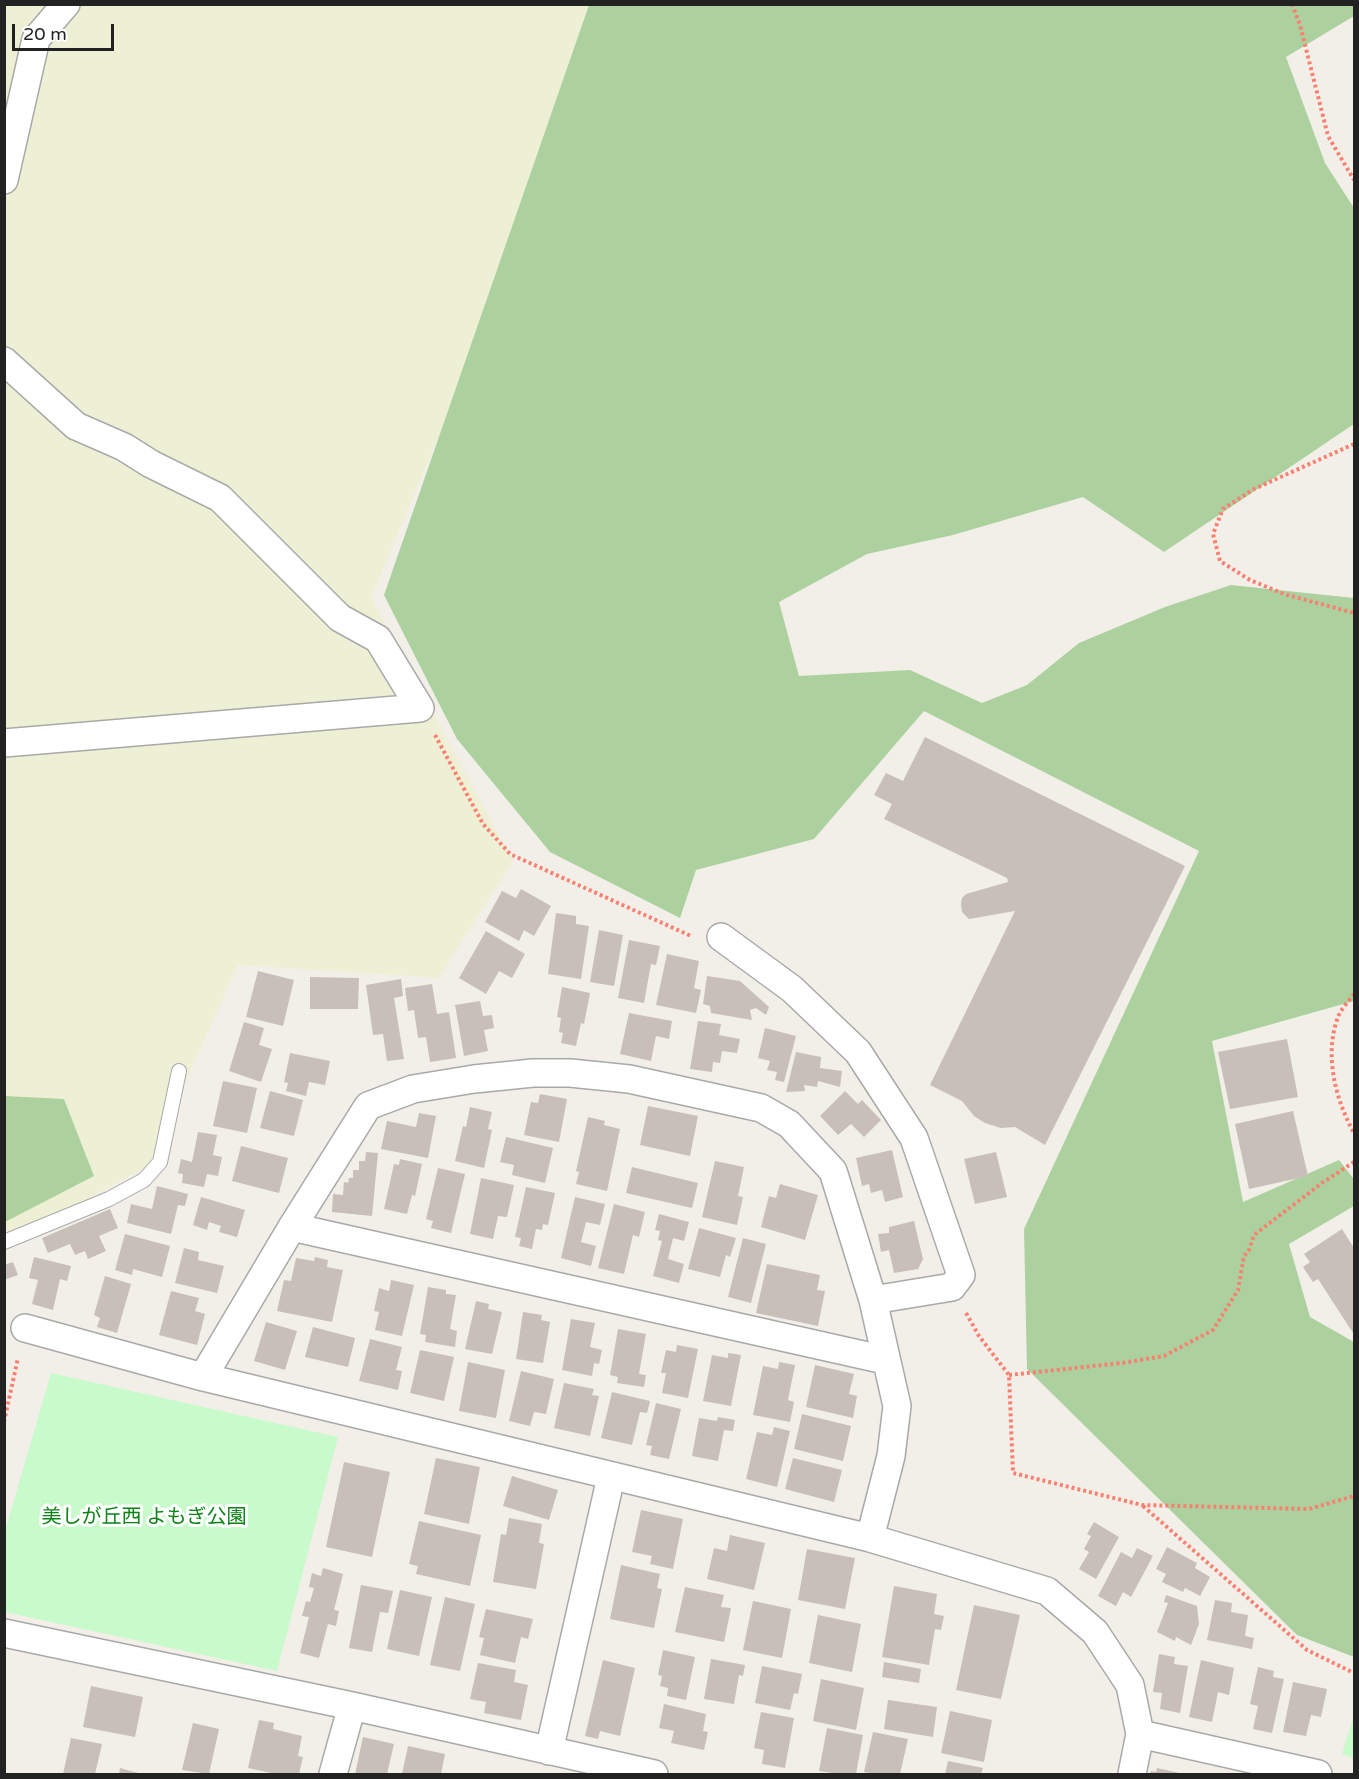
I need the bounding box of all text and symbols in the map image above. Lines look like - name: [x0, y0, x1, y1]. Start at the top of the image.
- scale bar: [15, 12, 117, 50]
- text: 20 m: [23, 23, 67, 45]
- park label: 美しが丘西 よもぎ公園: [41, 1506, 247, 1530]

